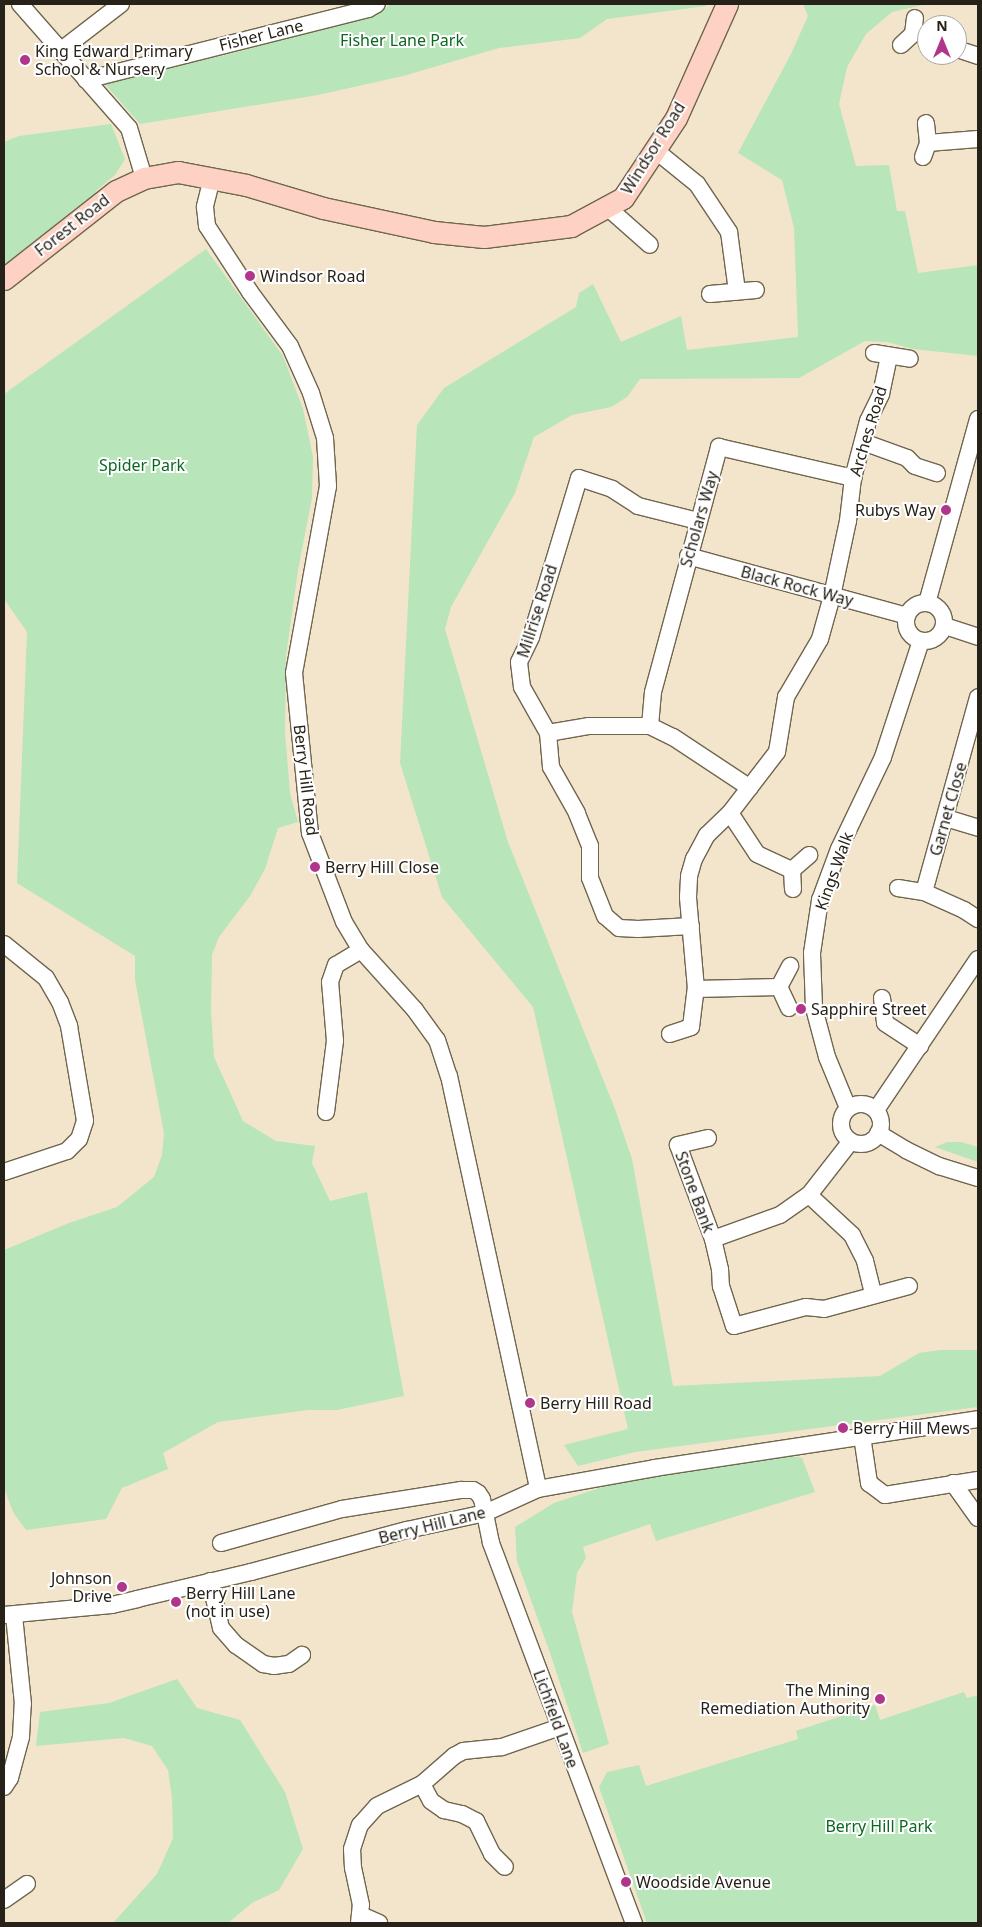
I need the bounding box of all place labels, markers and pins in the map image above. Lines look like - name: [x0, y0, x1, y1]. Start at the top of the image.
- place label: King Edward Primary School & Nursery: [35, 41, 193, 79]
- marker: King Edward Primary School & Nursery: [19, 54, 31, 66]
- place label: Windsor Road: [260, 266, 365, 286]
- marker: Windsor Road: [244, 270, 256, 282]
- place label: Rubys Way: [855, 500, 936, 520]
- marker: Rubys Way: [940, 504, 952, 516]
- place label: Berry Hill Close: [325, 857, 439, 877]
- marker: Berry Hill Close: [309, 861, 321, 873]
- place label: Sapphire Street: [811, 999, 927, 1019]
- marker: Sapphire Street: [795, 1003, 807, 1015]
- place label: Berry Hill Road: [540, 1393, 652, 1413]
- marker: Berry Hill Road: [524, 1397, 536, 1409]
- place label: Berry Hill Mews: [853, 1418, 970, 1438]
- marker: Berry Hill Mews: [837, 1422, 849, 1434]
- place label: Johnson Drive: [51, 1568, 112, 1606]
- marker: Johnson Drive: [116, 1581, 128, 1593]
- place label: Berry Hill Lane (not in use): [186, 1583, 296, 1621]
- marker: Berry Hill Lane (not in use): [170, 1596, 182, 1608]
- place label: The Mining Remediation Authority: [700, 1680, 870, 1718]
- marker: The Mining Remediation Authority: [874, 1693, 886, 1705]
- place label: Woodside Avenue: [636, 1872, 771, 1892]
- marker: Woodside Avenue: [620, 1876, 632, 1888]

